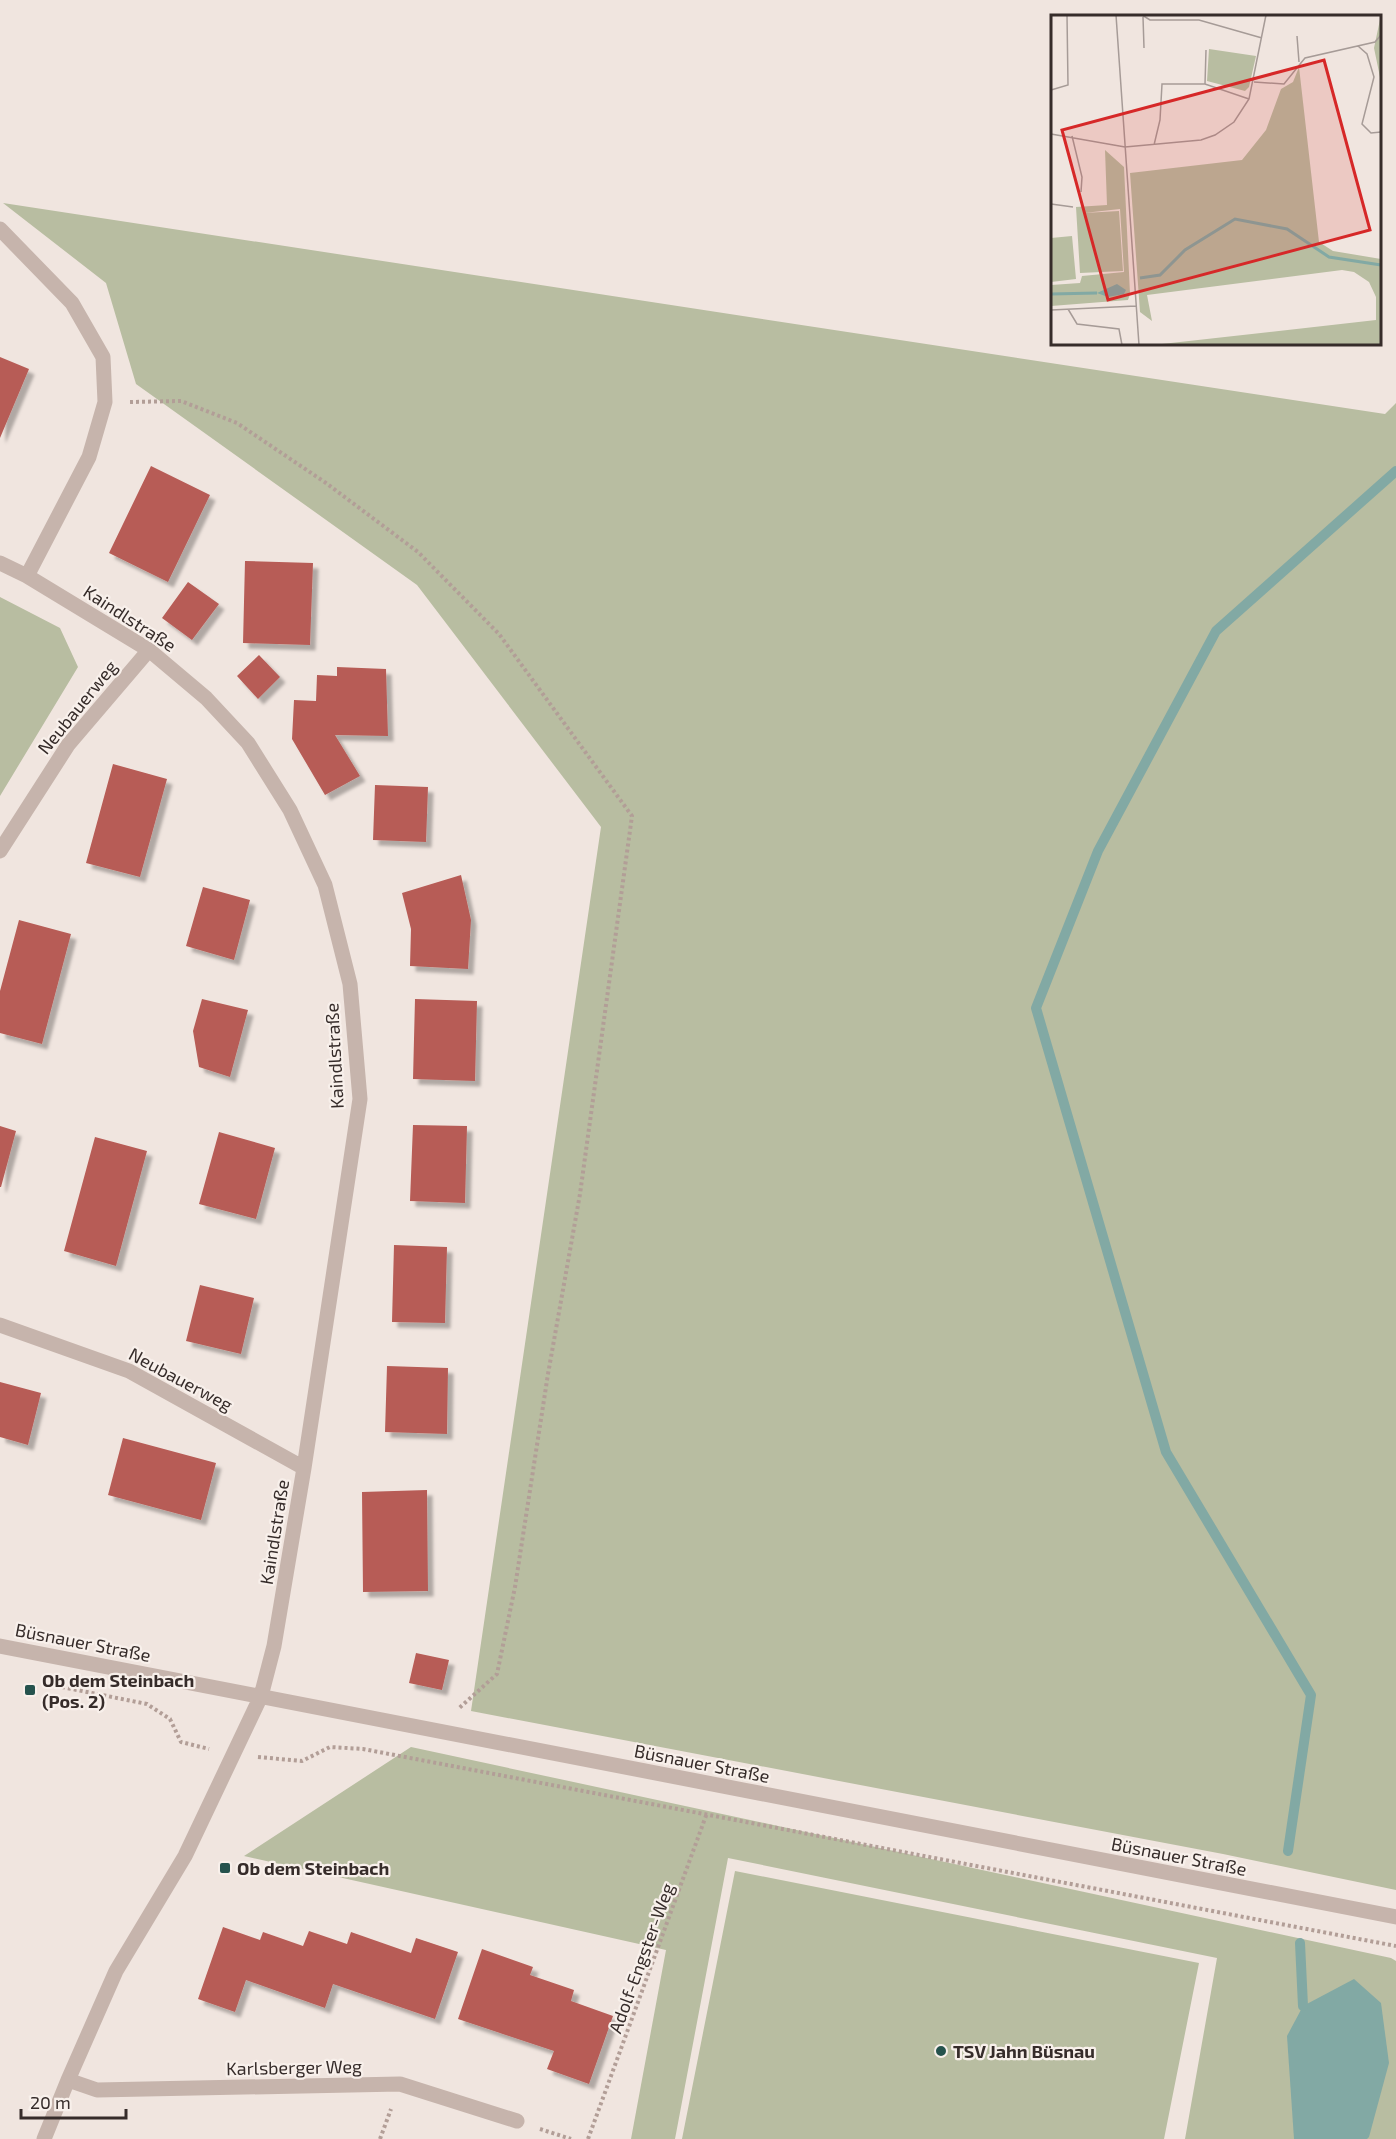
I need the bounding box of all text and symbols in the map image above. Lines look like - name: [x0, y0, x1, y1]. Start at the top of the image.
- inset map: [1051, 15, 1381, 345]
- street label: Kaindlstraße: [80, 580, 180, 656]
- street label: Neubauerweg: [32, 656, 122, 758]
- street label: Kaindlstraße: [320, 1002, 348, 1110]
- street label: Neubauerweg: [125, 1342, 237, 1416]
- street label: Kaindlstraße: [255, 1478, 293, 1586]
- street label: Büsnauer Straße: [13, 1618, 153, 1666]
- place label: Ob dem Steinbach (Pos. 2): [42, 1669, 194, 1712]
- marker: Ob dem Steinbach (Pos. 2): [23, 1683, 37, 1697]
- street label: Büsnauer Straße: [632, 1739, 772, 1787]
- street label: Büsnauer Straße: [1109, 1832, 1249, 1880]
- place label: Ob dem Steinbach: [237, 1857, 389, 1879]
- marker: Ob dem Steinbach: [218, 1861, 232, 1875]
- street label: Adolf-Engster-Weg: [604, 1880, 678, 2036]
- place label: TSV Jahn Büsnau: [953, 2040, 1095, 2062]
- marker: TSV Jahn Büsnau: [934, 2044, 948, 2058]
- street label: Karlsberger Weg: [226, 2055, 362, 2079]
- scale bar: [21, 2082, 126, 2120]
- text: 20 m: [30, 2091, 71, 2113]

